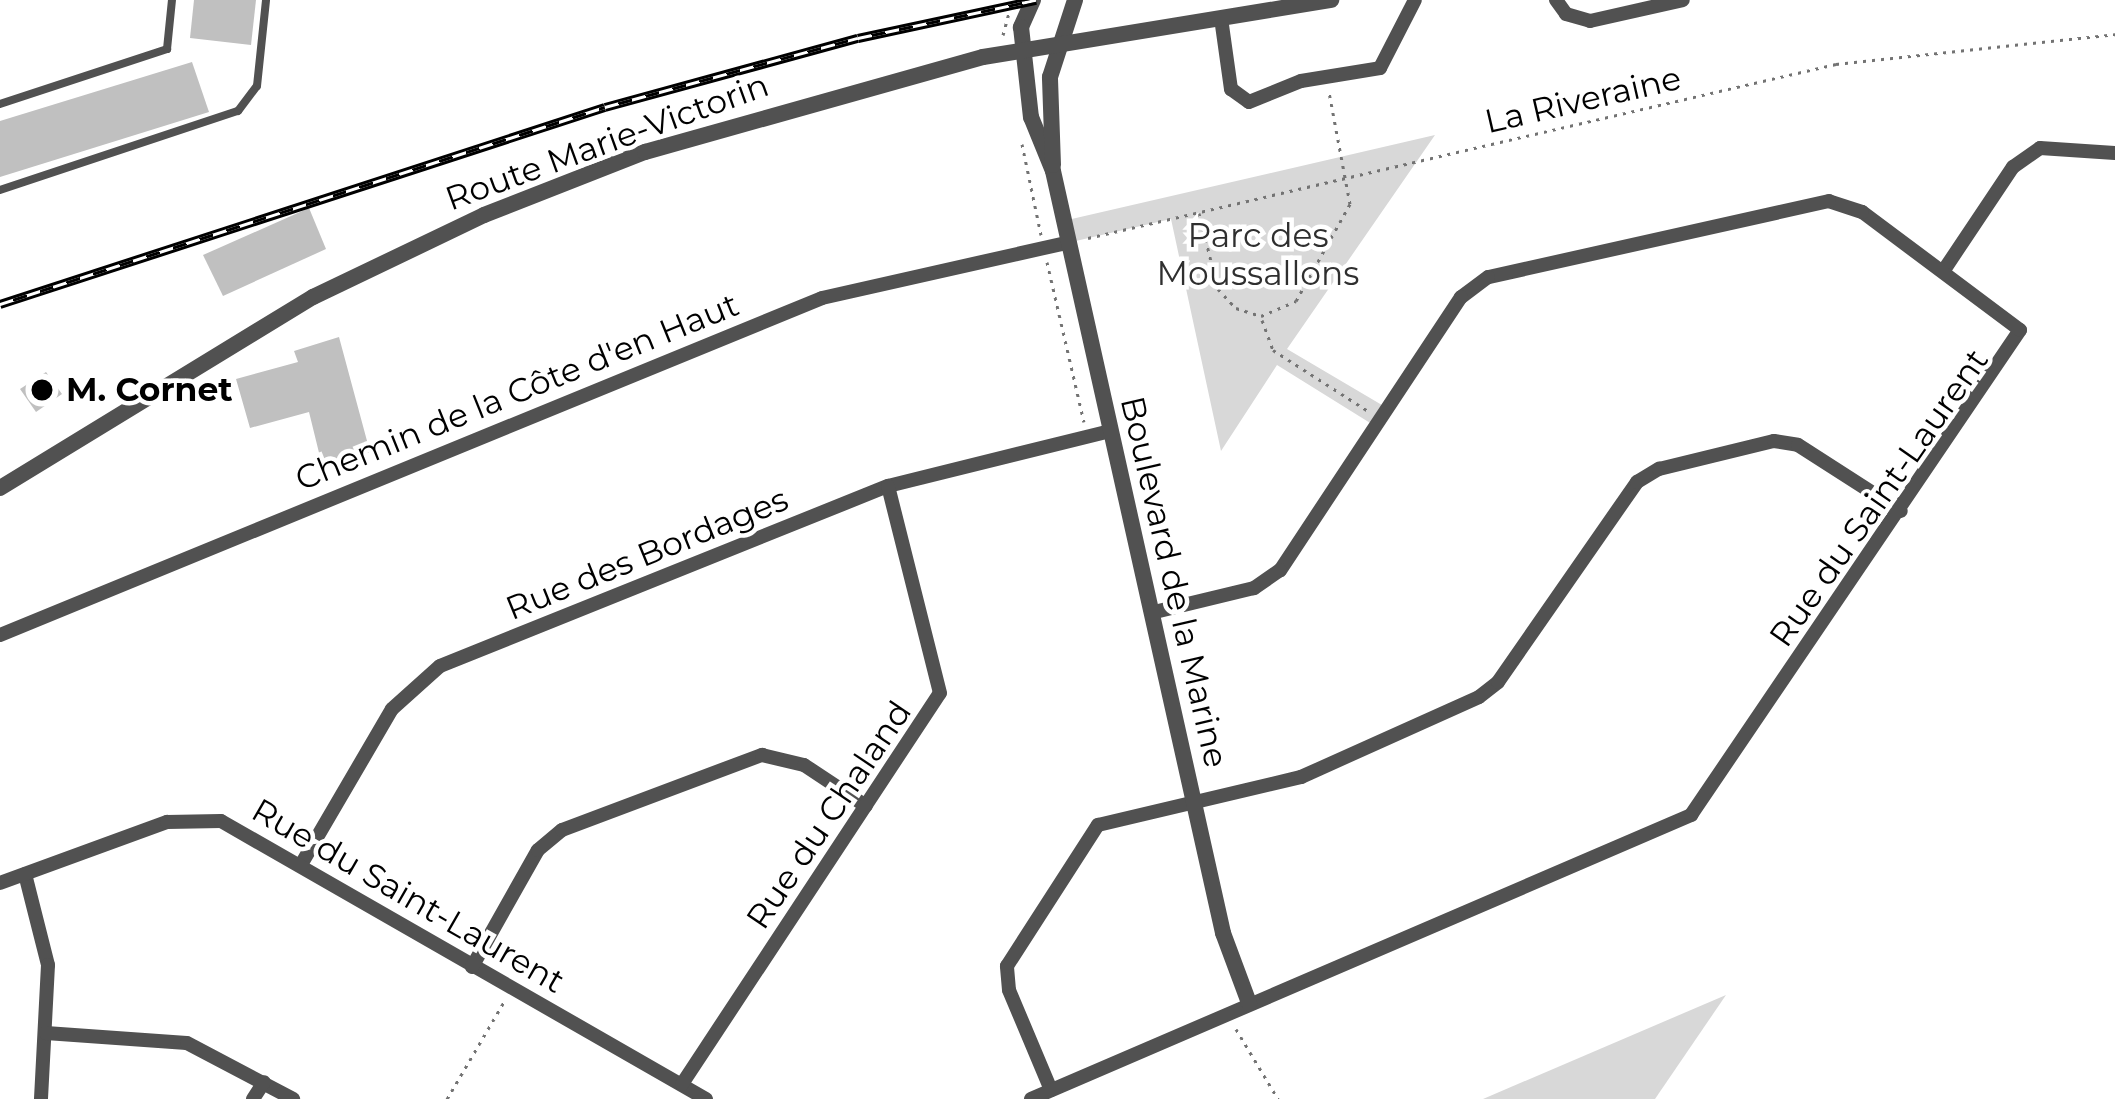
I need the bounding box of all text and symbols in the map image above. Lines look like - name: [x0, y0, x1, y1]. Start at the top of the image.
- street label: La Riveraine: [1481, 58, 1685, 142]
- street label: Route Marie-Victorin: [440, 65, 774, 219]
- park label: Parc des Moussallons: [1157, 216, 1359, 294]
- street label: Chemin de la Côte d'en Haut: [290, 285, 744, 499]
- street label: Rue du Saint-Laurent: [1761, 342, 1997, 654]
- place label: M. Cornet: [66, 370, 233, 410]
- marker: M. Cornet: [29, 377, 55, 403]
- street label: Boulevard de la Marine: [1112, 393, 1236, 771]
- street label: Rue des Bordages: [500, 479, 794, 629]
- street label: Rue du Chaland: [738, 694, 920, 936]
- street label: Rue du Saint-Laurent: [245, 790, 571, 1002]

